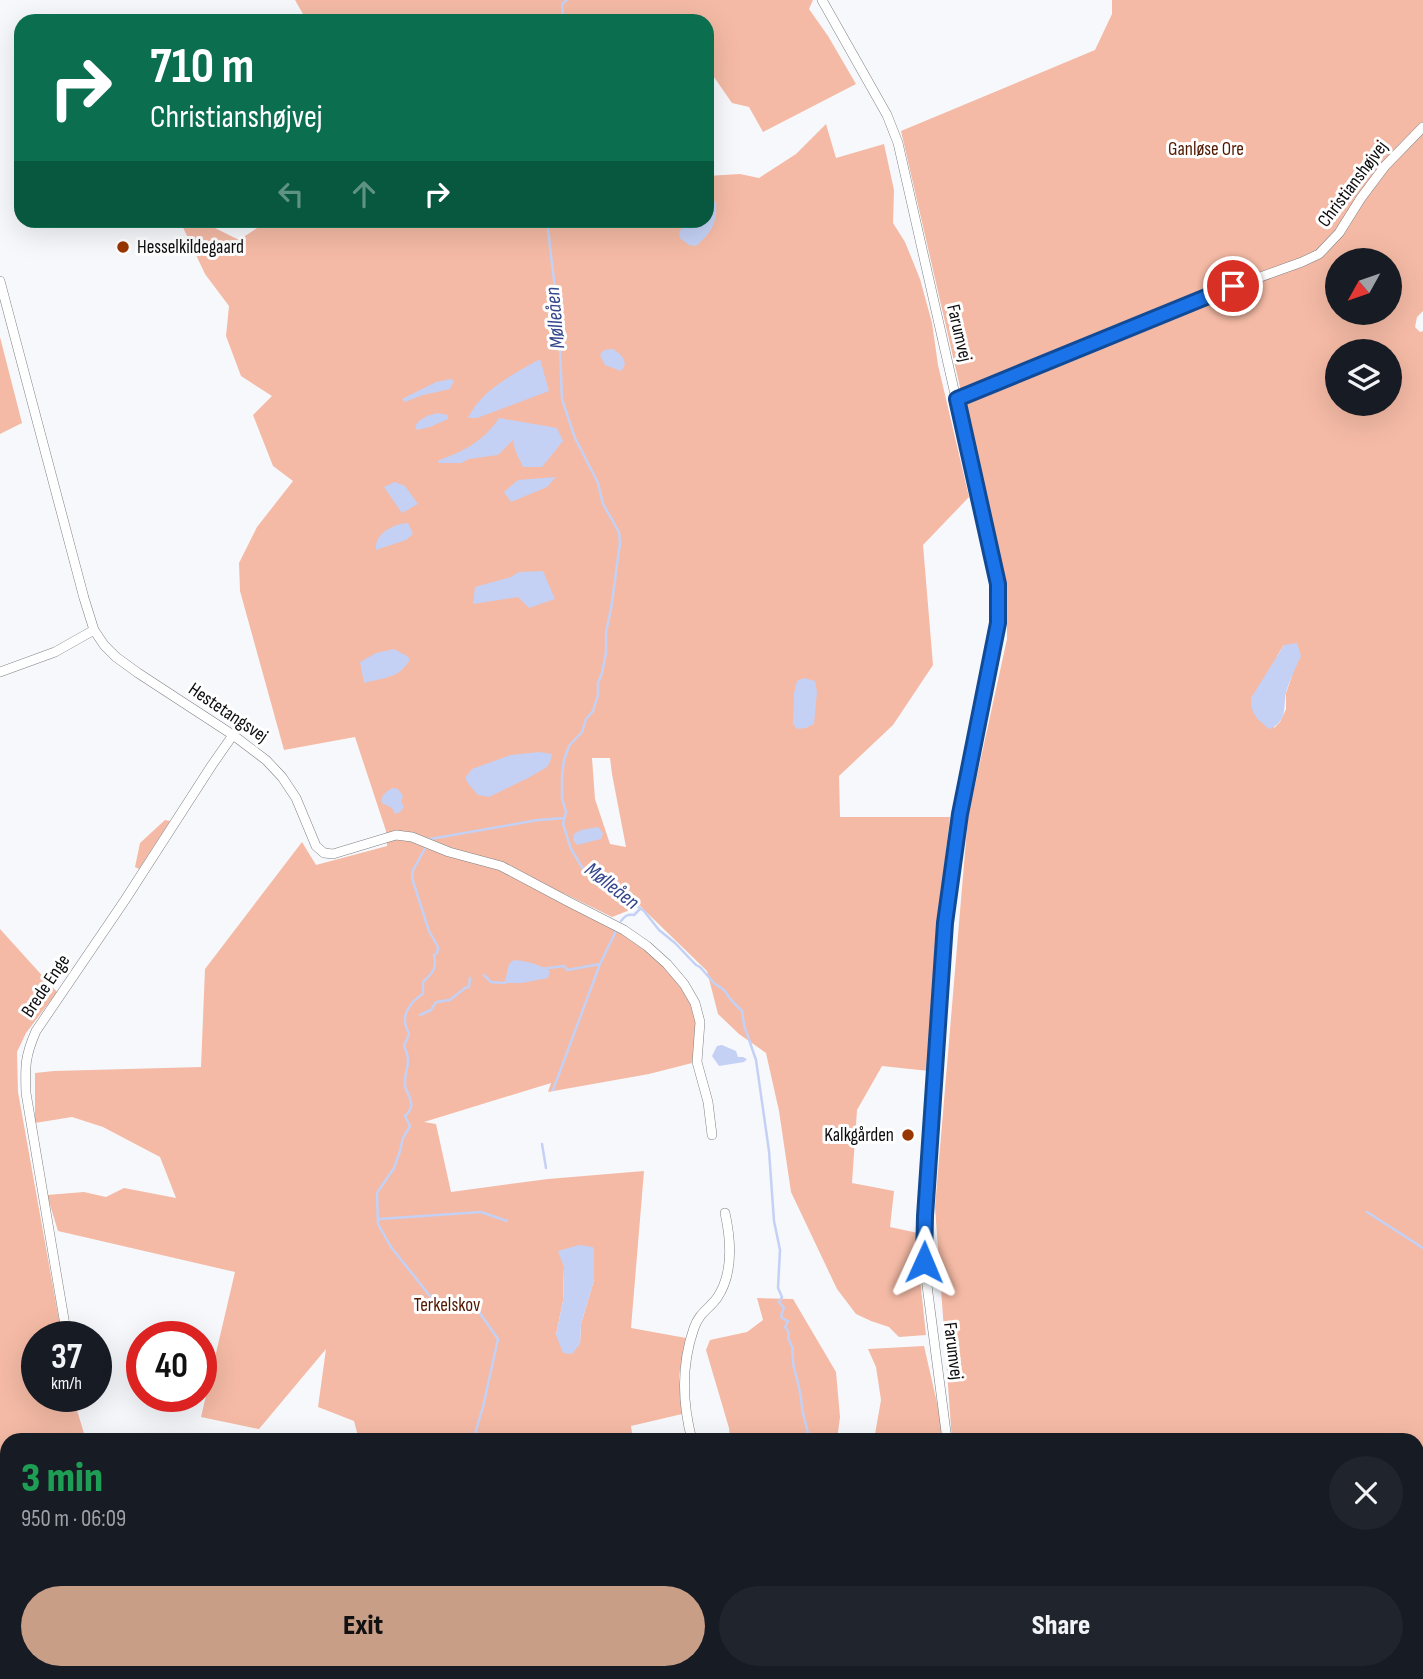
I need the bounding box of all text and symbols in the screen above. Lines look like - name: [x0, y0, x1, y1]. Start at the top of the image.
- text: 710 m: [150, 38, 254, 97]
- icon: right: [35, 42, 126, 133]
- text: Christianshøjvej: [150, 98, 322, 137]
- street label: Christianshøjvej: [1313, 136, 1393, 232]
- park label: Ganløse Ore: [1168, 138, 1244, 161]
- icon: left: [272, 175, 310, 213]
- icon: ahead: [345, 175, 383, 213]
- icon: right: [418, 175, 456, 213]
- place label: Hesselkildegaard: [137, 236, 244, 259]
- marker: Hesselkildegaard: [115, 239, 131, 255]
- north arrow: [1325, 248, 1402, 326]
- map controls: [1325, 248, 1402, 416]
- pin: [1203, 256, 1263, 316]
- icon: arrive: [1214, 267, 1252, 305]
- water label: Mølleåen: [540, 286, 570, 350]
- street label: Farumvej: [941, 302, 977, 364]
- button: layers: [1325, 339, 1402, 416]
- street label: Hestetangsvej: [184, 678, 272, 748]
- water label: Mølleåen: [580, 857, 644, 915]
- street label: Brede Enge: [17, 950, 75, 1022]
- place label: Kalkgården: [824, 1124, 894, 1147]
- marker: Kalkgården: [900, 1127, 916, 1143]
- position arrow: [887, 1225, 961, 1299]
- park label: Terkelskov: [414, 1294, 480, 1317]
- speed limit sign: 40: [126, 1321, 217, 1412]
- street label: Farumvej: [938, 1321, 968, 1381]
- text: 37: [51, 1336, 82, 1379]
- text: km/h: [51, 1373, 82, 1394]
- text: 3 min: [21, 1453, 103, 1504]
- button: close: [1329, 1456, 1403, 1530]
- text: 950 m · 06:09: [21, 1505, 126, 1533]
- button: Exit: [21, 1586, 705, 1666]
- button: Share: [719, 1586, 1403, 1666]

